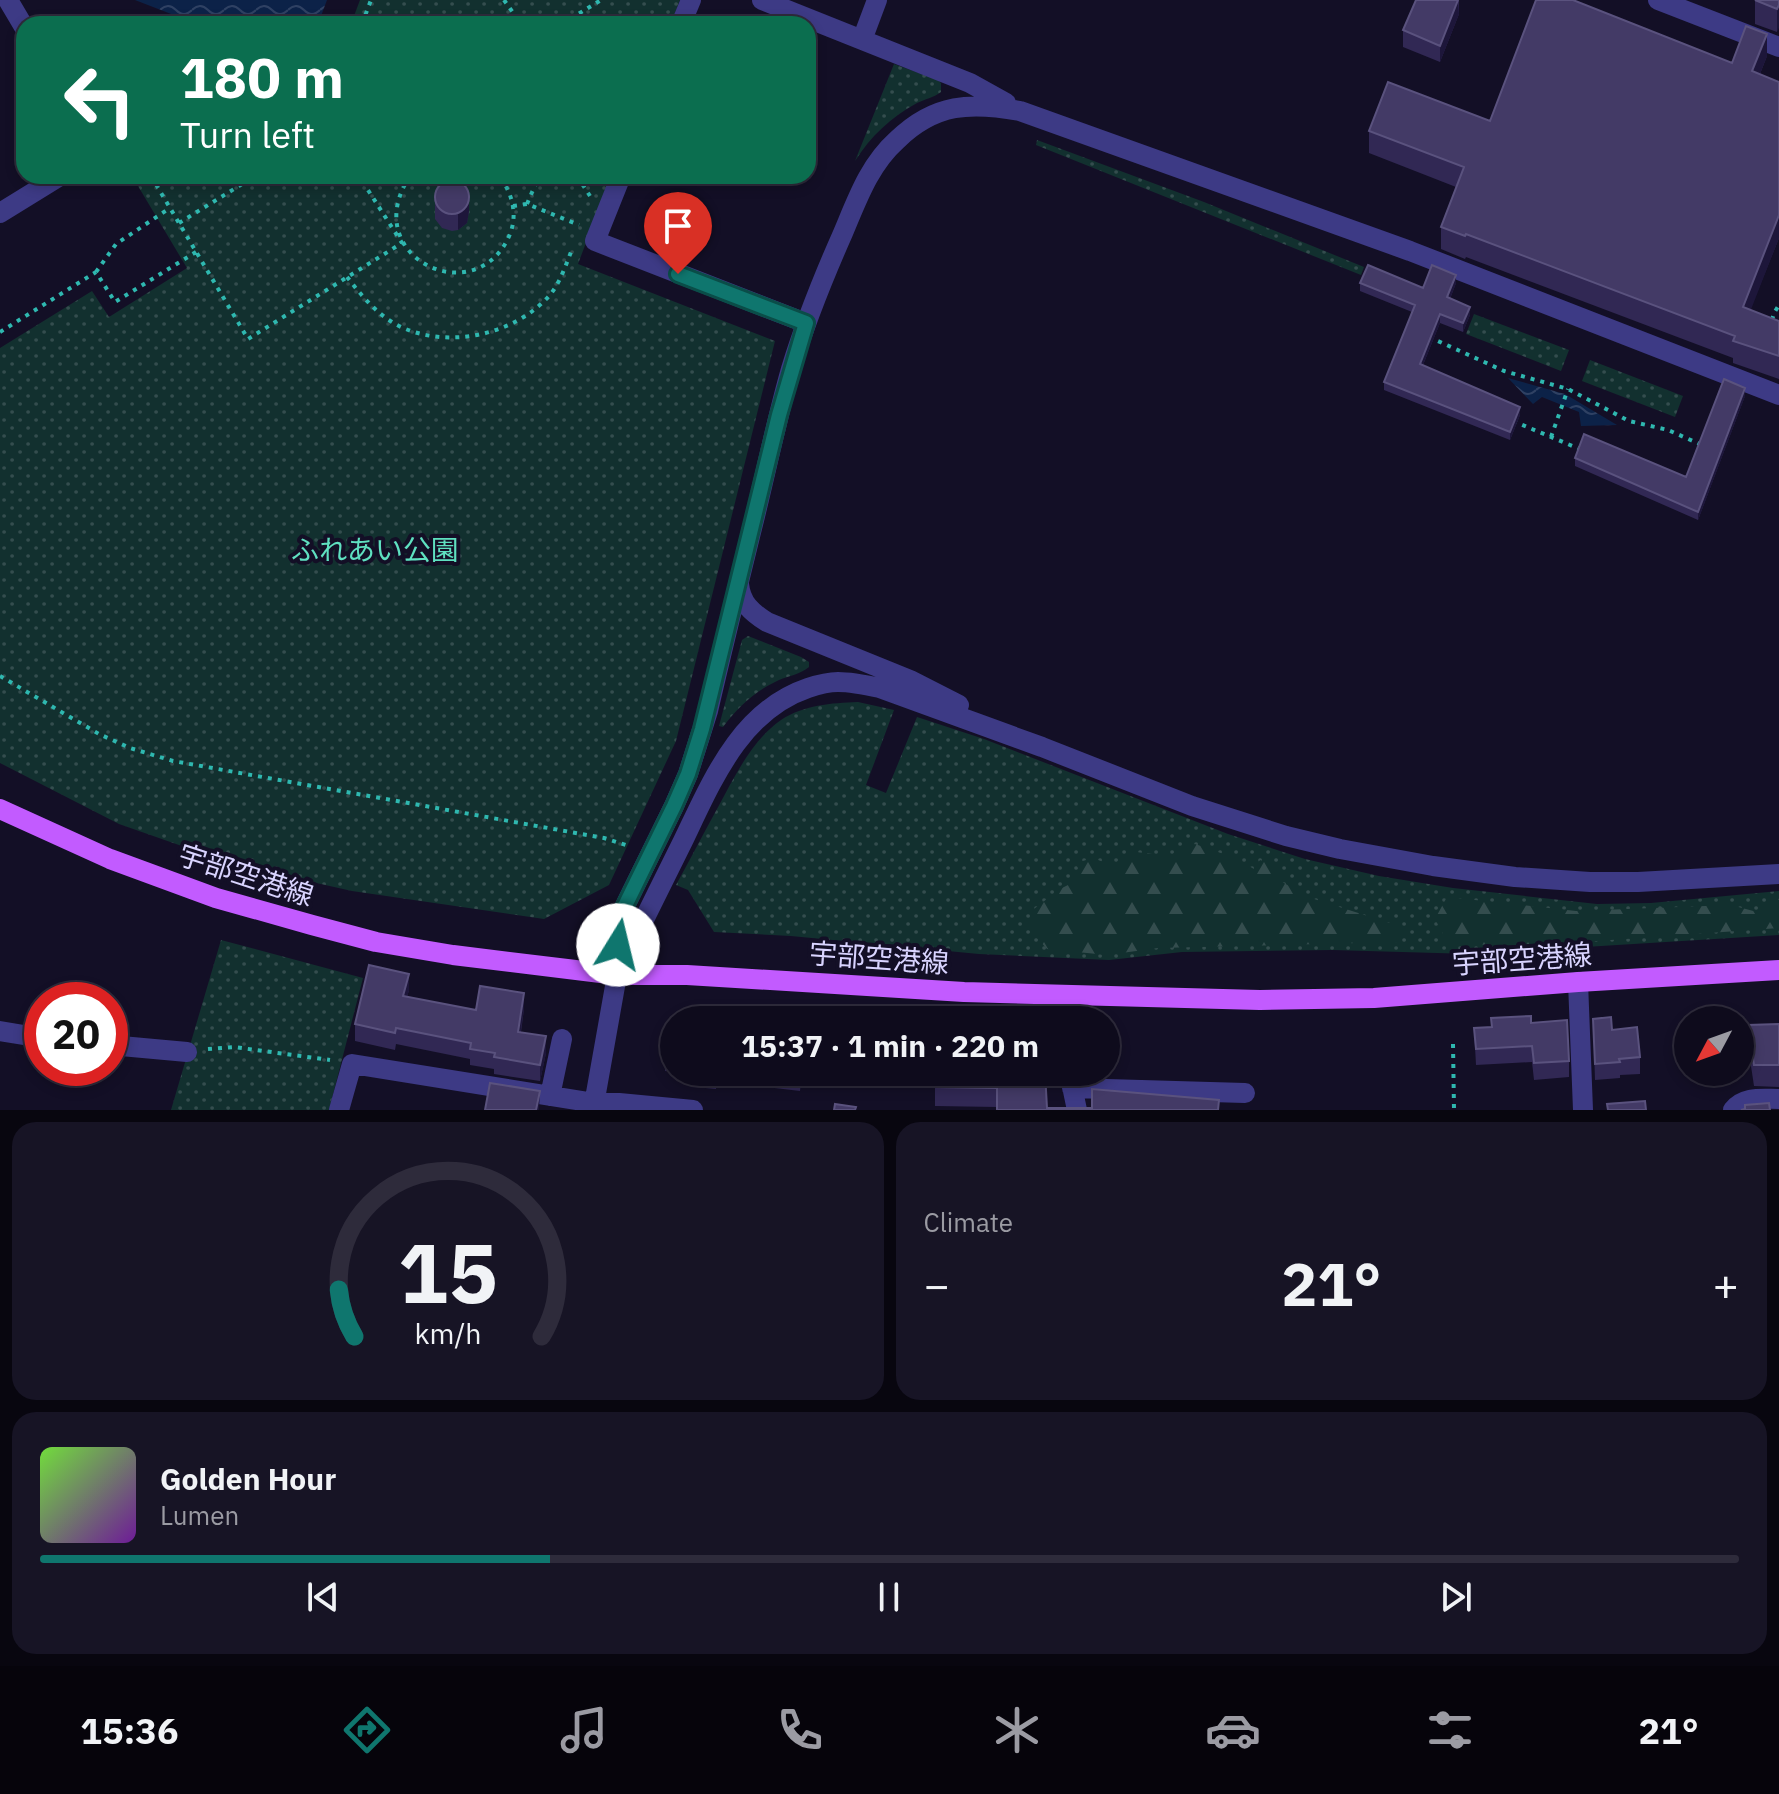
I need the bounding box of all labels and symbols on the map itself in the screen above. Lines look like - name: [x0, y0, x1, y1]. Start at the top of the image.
- pin: [644, 192, 712, 274]
- park label: ふれあい公園: [291, 531, 459, 568]
- street label: 宇部空港線: [174, 835, 318, 914]
- position arrow: [576, 903, 660, 987]
- street label: 宇部空港線: [808, 934, 950, 981]
- street label: 宇部空港線: [1451, 935, 1593, 982]
- speed limit sign: 20: [24, 982, 128, 1086]
- north arrow: [1674, 1006, 1754, 1086]

